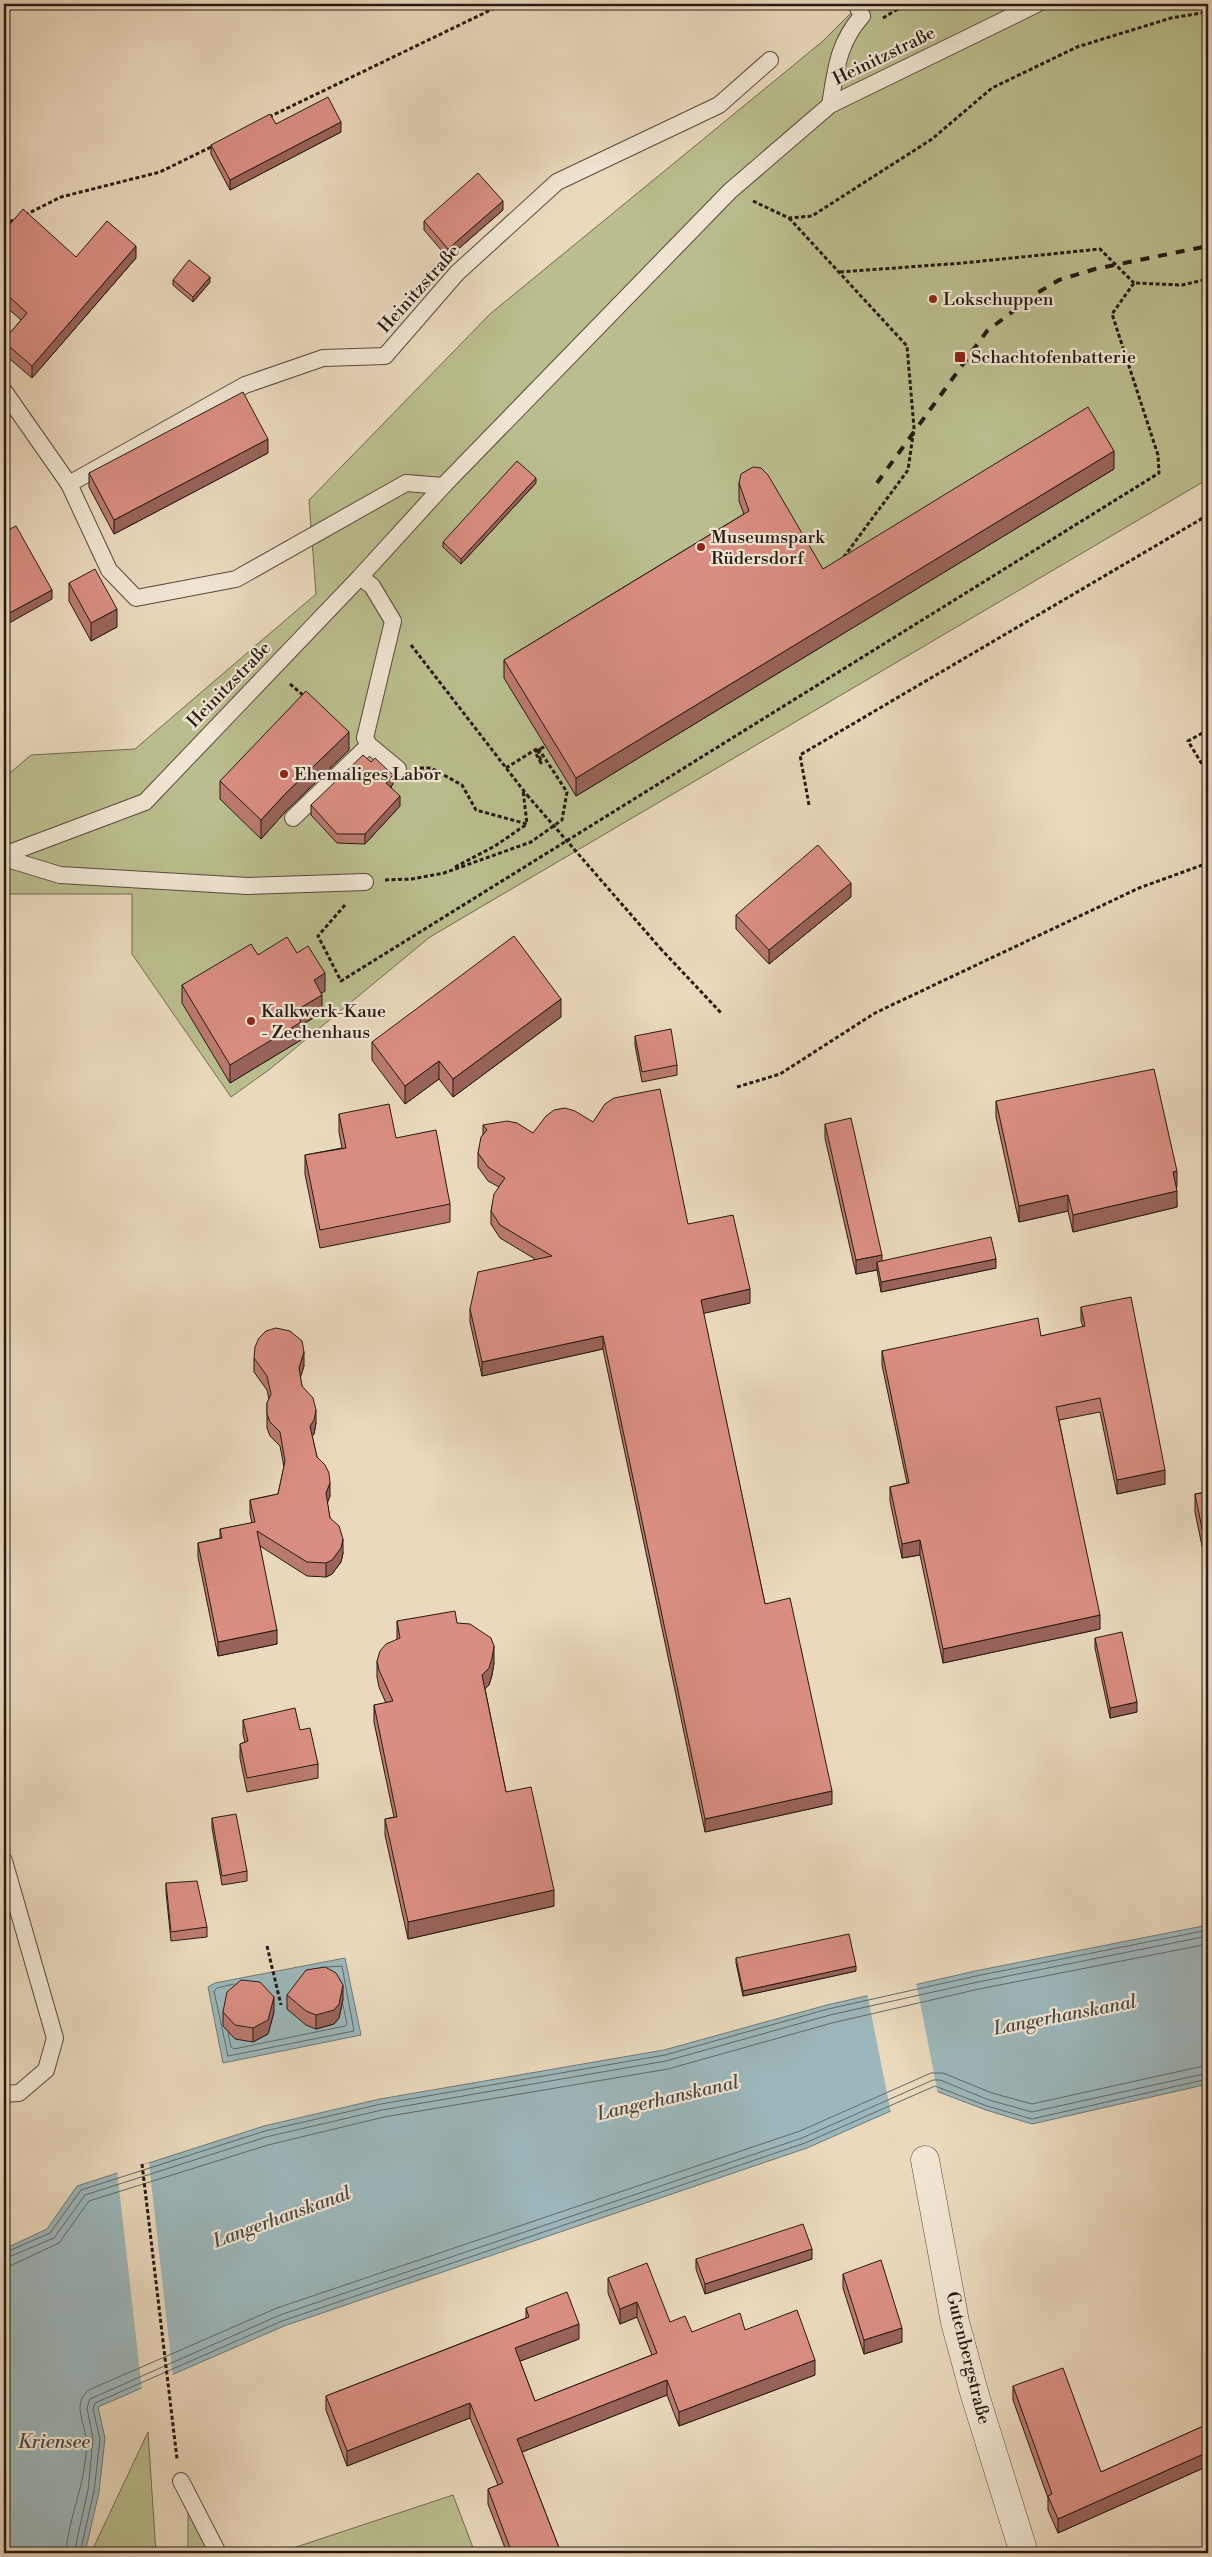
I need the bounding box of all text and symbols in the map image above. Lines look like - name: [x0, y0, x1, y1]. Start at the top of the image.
- street label: Heinitzstraße: [829, 21, 939, 91]
- street label: Heinitzstraße: [373, 240, 465, 338]
- place label: Lokschuppen: [943, 288, 1054, 311]
- marker: Lokschuppen: [927, 293, 939, 305]
- place label: Schachtofenbatterie: [971, 346, 1136, 369]
- marker: Schachtofenbatterie: [953, 350, 967, 364]
- place label: Museumspark Rüdersdorf: [711, 526, 826, 570]
- marker: Museumspark Rüdersdorf: [695, 541, 707, 553]
- street label: Heinitzstraße: [182, 637, 276, 733]
- place label: Ehemaliges Labor: [294, 763, 442, 786]
- marker: Ehemaliges Labor: [278, 768, 290, 780]
- place label: Kalkwerk-Kaue - Zechenhaus: [261, 1000, 386, 1044]
- marker: Kalkwerk-Kaue - Zechenhaus: [245, 1015, 257, 1027]
- water label: Langerhanskanal: [991, 1989, 1138, 2041]
- water label: Langerhanskanal: [594, 2070, 741, 2126]
- water label: Langerhanskanal: [209, 2181, 354, 2253]
- street label: Gutenbergstraße: [940, 2289, 996, 2427]
- water label: Kriensee: [18, 2430, 90, 2454]

